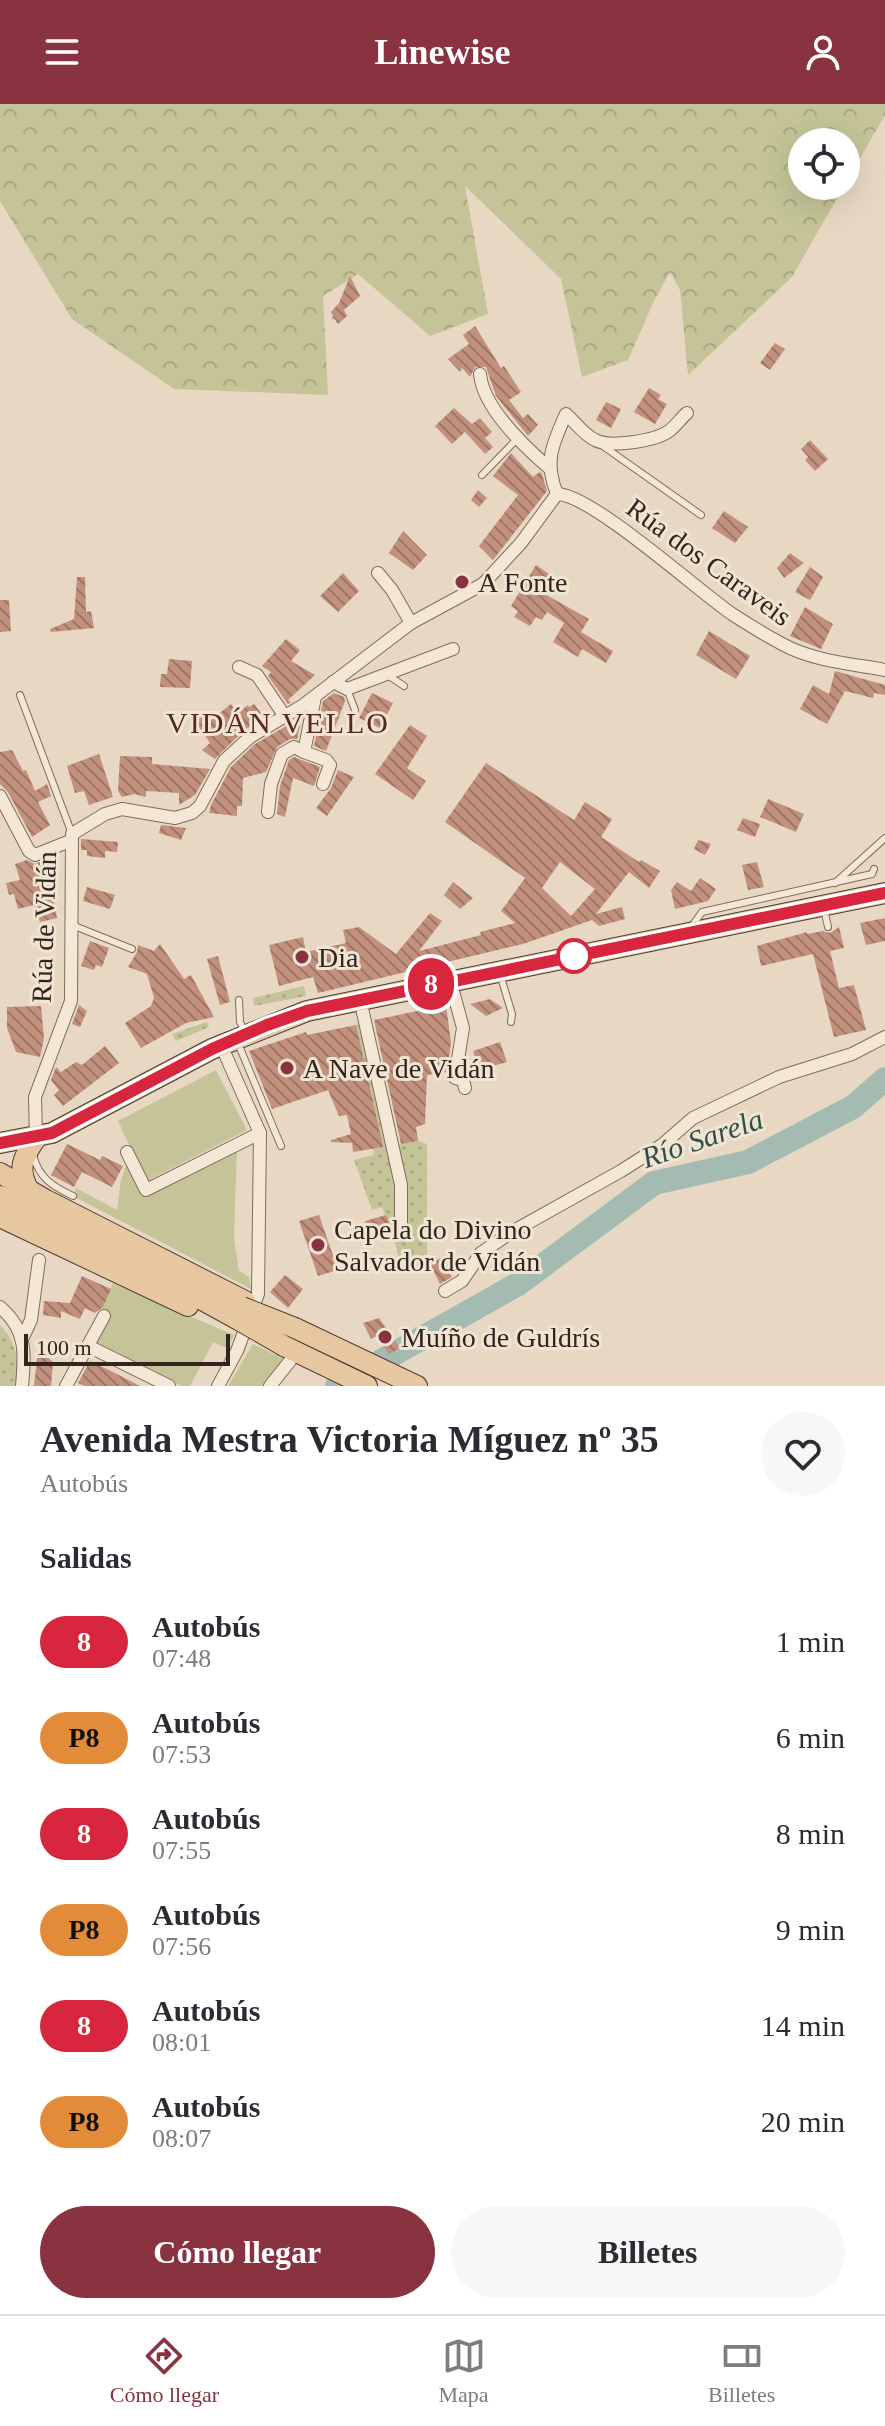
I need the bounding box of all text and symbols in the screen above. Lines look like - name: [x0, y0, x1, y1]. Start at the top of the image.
- icon: menu: [40, 30, 84, 74]
- icon: person: [801, 30, 845, 74]
- text: Linewise: [374, 32, 511, 72]
- map controls: [788, 128, 860, 200]
- button: locate: [788, 128, 860, 200]
- street label: Rúa dos Caraveis: [621, 492, 797, 632]
- place label: A Fonte: [478, 567, 567, 598]
- marker: A Fonte: [453, 573, 471, 591]
- district label: VIDÁN VELLO: [166, 706, 390, 739]
- street label: Rúa de Vidán: [26, 851, 62, 1003]
- unlabelled marker: [557, 939, 591, 973]
- place label: Dia: [318, 942, 359, 973]
- marker: Dia: [293, 948, 311, 966]
- line badge: 8: [405, 958, 457, 1010]
- text: 8: [424, 968, 438, 999]
- place label: A Nave de Vidán: [303, 1053, 494, 1084]
- marker: A Nave de Vidán: [278, 1059, 296, 1077]
- water label: Río Sarela: [636, 1102, 767, 1174]
- place label: Capela do Divino Salvador de Vidán: [334, 1214, 540, 1277]
- marker: Capela do Divino Salvador de Vidán: [309, 1236, 327, 1254]
- place label: Muíño de Guldrís: [401, 1322, 600, 1353]
- marker: Muíño de Guldrís: [376, 1328, 394, 1346]
- scale bar: [24, 1330, 230, 1366]
- text: 100 m: [36, 1335, 92, 1360]
- button: heart: [761, 1412, 845, 1496]
- text: Avenida Mestra Victoria Míguez nº 35: [40, 1418, 659, 1460]
- text: Autobús: [40, 1469, 128, 1498]
- text: Salidas: [40, 1541, 132, 1574]
- text: Autobús: [152, 1610, 260, 1643]
- text: 1 min: [776, 1625, 845, 1658]
- text: 8: [77, 1626, 91, 1657]
- text: 07:48: [152, 1644, 211, 1673]
- text: Autobús: [152, 1706, 260, 1739]
- text: 6 min: [776, 1721, 845, 1754]
- text: P8: [68, 1722, 100, 1753]
- text: 07:53: [152, 1740, 211, 1769]
- text: Autobús: [152, 1802, 260, 1835]
- text: 8 min: [776, 1817, 845, 1850]
- text: 8: [77, 1818, 91, 1849]
- text: 07:55: [152, 1836, 211, 1865]
- text: Autobús: [152, 1898, 260, 1931]
- text: 9 min: [776, 1913, 845, 1946]
- text: P8: [68, 1914, 100, 1945]
- text: 07:56: [152, 1932, 211, 1961]
- text: Autobús: [152, 1994, 260, 2027]
- text: 14 min: [761, 2009, 845, 2042]
- text: 8: [77, 2010, 91, 2041]
- text: 08:01: [152, 2028, 211, 2057]
- text: Autobús: [152, 2090, 260, 2123]
- text: 20 min: [761, 2105, 845, 2138]
- text: P8: [68, 2106, 100, 2137]
- text: 08:07: [152, 2124, 211, 2153]
- button: Cómo llegar: [40, 2206, 435, 2298]
- button: Billetes: [451, 2206, 845, 2298]
- tab: Cómo llegar: [110, 2334, 219, 2408]
- tab: Mapa: [439, 2334, 489, 2408]
- tab: Billetes: [708, 2334, 775, 2408]

